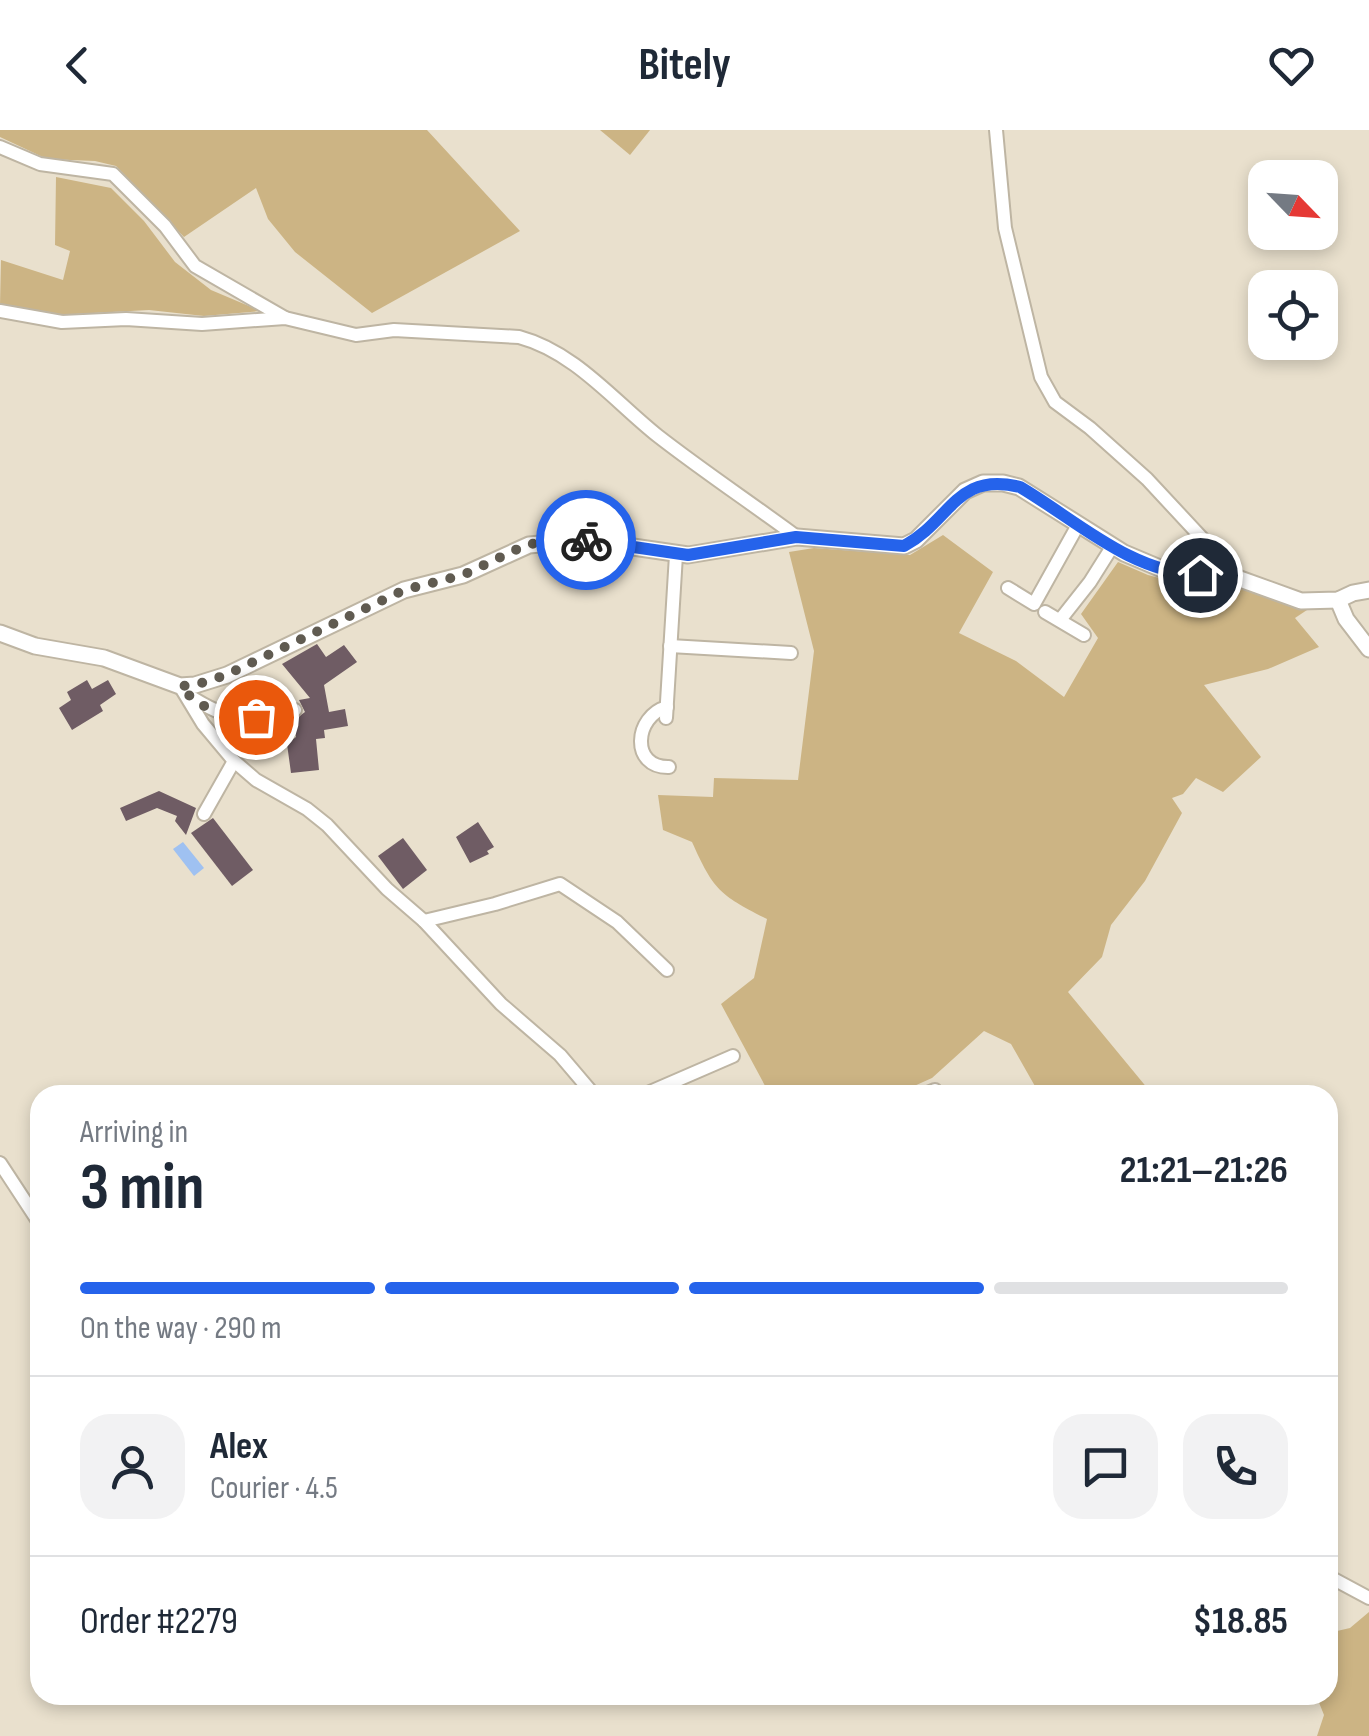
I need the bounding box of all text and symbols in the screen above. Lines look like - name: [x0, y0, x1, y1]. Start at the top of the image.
- icon: back: [50, 38, 105, 93]
- text: Bitely: [638, 38, 731, 93]
- icon: heart: [1264, 38, 1319, 93]
- north arrow: [1248, 160, 1338, 250]
- map controls: [1248, 160, 1338, 360]
- button: locate: [1248, 270, 1338, 360]
- courier: [536, 490, 636, 590]
- icon: bike: [559, 513, 614, 568]
- pin: [1158, 533, 1243, 618]
- icon: home: [1173, 548, 1228, 603]
- pin: [214, 675, 299, 760]
- icon: bag: [229, 690, 284, 745]
- text: Arriving in: [80, 1113, 188, 1152]
- text: 21:21–21:26: [1120, 1148, 1288, 1193]
- text: 3 min: [80, 1150, 204, 1228]
- text: On the way · 290 m: [80, 1309, 282, 1348]
- button: person: [80, 1414, 185, 1519]
- button: chat: [1053, 1414, 1158, 1519]
- button: phone: [1183, 1414, 1288, 1519]
- text: Alex: [210, 1424, 268, 1469]
- text: Courier · 4.5: [210, 1469, 338, 1508]
- text: Order #2279: [80, 1599, 238, 1644]
- text: $18.85: [1193, 1599, 1288, 1644]

